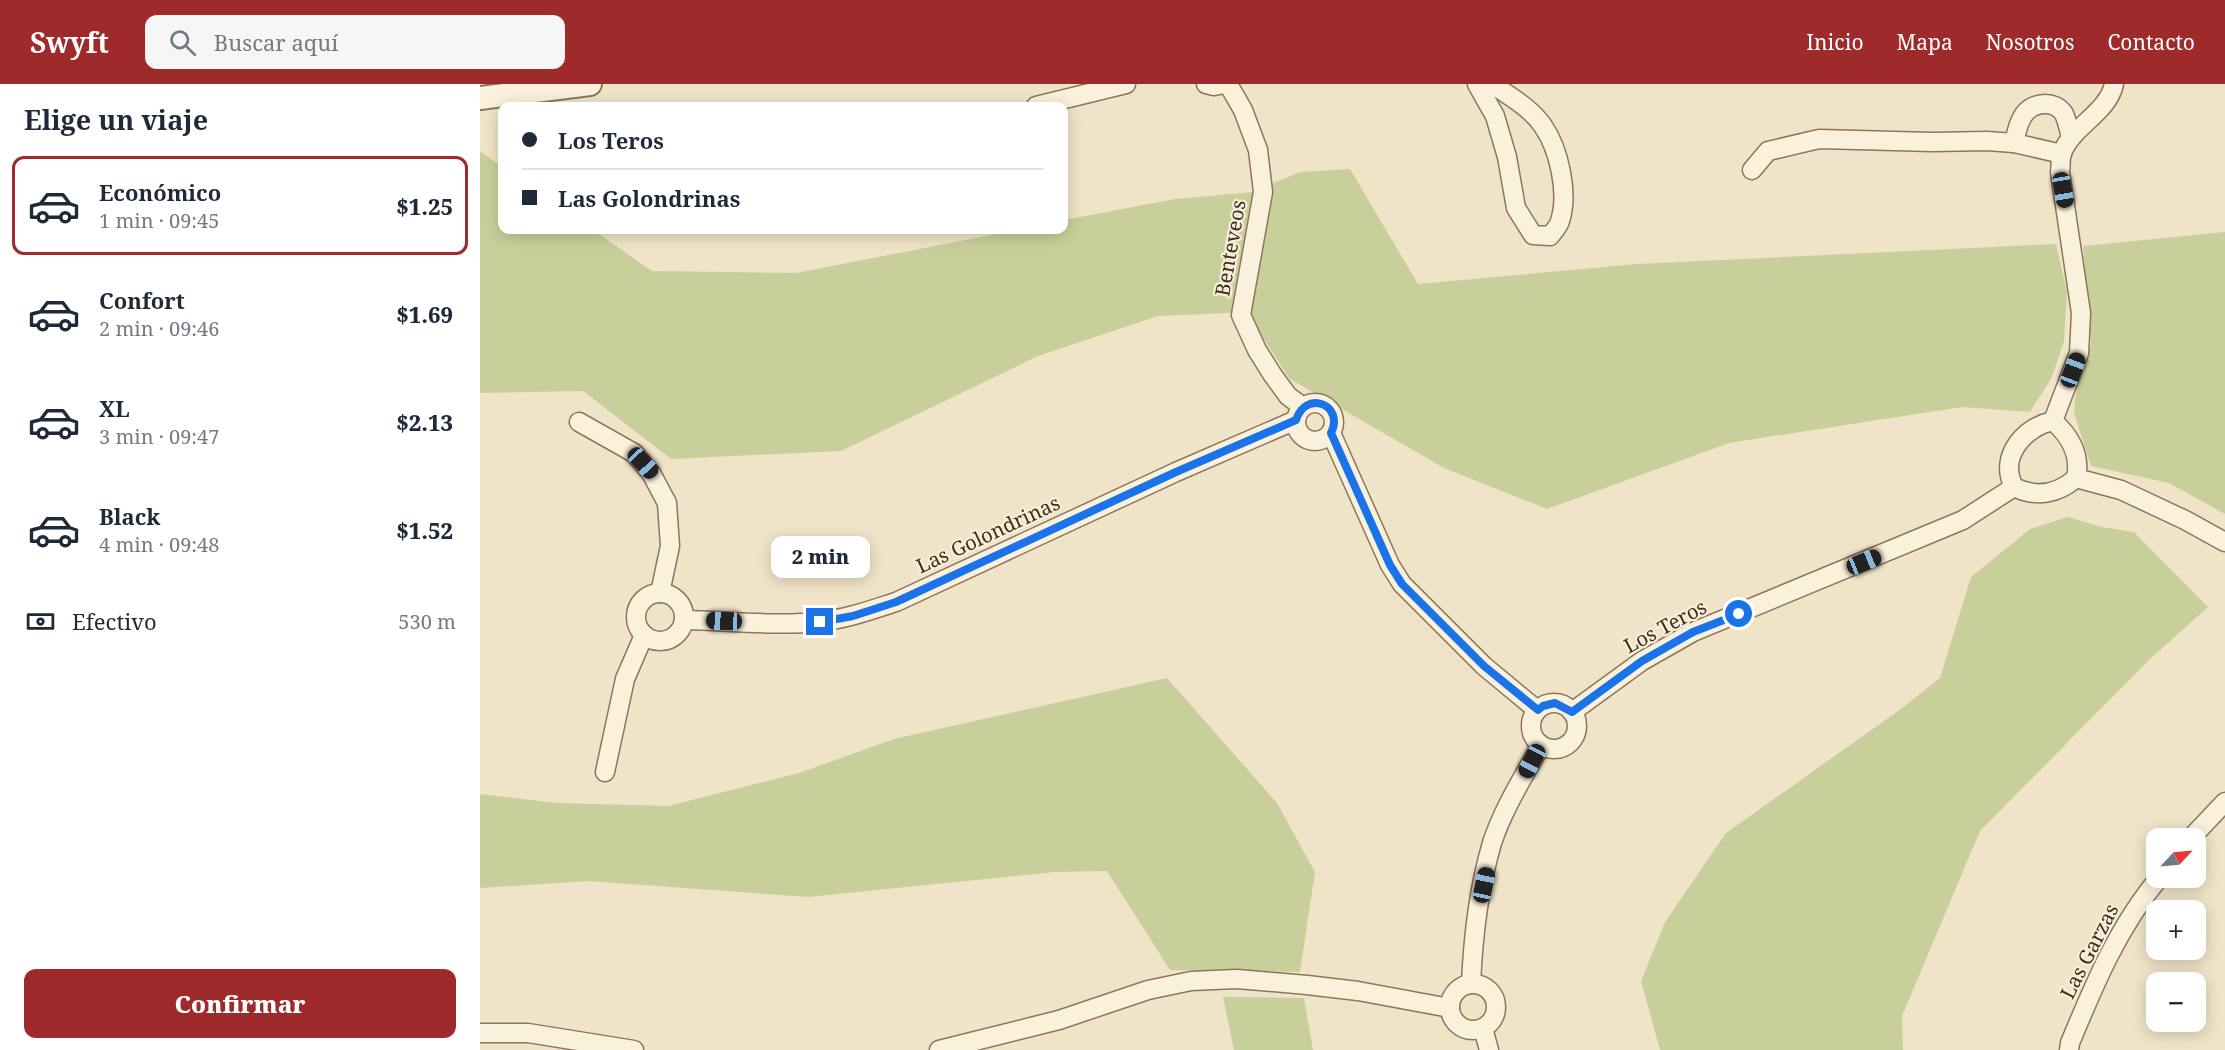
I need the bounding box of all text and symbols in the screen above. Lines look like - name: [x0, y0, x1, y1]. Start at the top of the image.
- search box: [145, 15, 565, 69]
- text: Swyft: [30, 23, 109, 61]
- icon: search: [166, 26, 199, 59]
- text: Buscar aquí: [214, 27, 338, 57]
- text: Inicio: [1806, 28, 1864, 56]
- text: Mapa: [1897, 28, 1953, 56]
- text: Nosotros: [1986, 28, 2074, 56]
- text: Contacto: [2107, 28, 2195, 56]
- text: Elige un viaje: [24, 101, 208, 138]
- text: Los Teros: [558, 125, 664, 155]
- car: [2051, 171, 2075, 209]
- text: Económico: [99, 177, 221, 207]
- icon: car: [27, 179, 81, 233]
- text: Las Golondrinas: [558, 183, 740, 213]
- text: $1.25: [396, 191, 453, 221]
- street label: Benteveos: [1208, 198, 1252, 298]
- text: 1 min · 09:45: [99, 207, 219, 234]
- text: Confort: [99, 285, 185, 315]
- icon: car: [27, 287, 81, 341]
- text: $1.69: [396, 299, 453, 329]
- text: 2 min · 09:46: [99, 315, 219, 342]
- car: [2058, 350, 2088, 390]
- text: XL: [99, 393, 130, 423]
- icon: car: [27, 395, 81, 449]
- text: $2.13: [396, 407, 453, 437]
- text: 3 min · 09:47: [99, 423, 219, 450]
- car: [624, 444, 662, 482]
- street label: Las Golondrinas: [912, 489, 1064, 579]
- text: Black: [99, 501, 160, 531]
- icon: car: [27, 503, 81, 557]
- text: $1.52: [396, 515, 453, 545]
- text: 4 min · 09:48: [99, 531, 219, 558]
- callout: 2 min: [770, 535, 869, 577]
- text: 2 min: [792, 543, 849, 570]
- car: [1844, 547, 1884, 577]
- street label: Los Teros: [1619, 593, 1711, 659]
- route start: [1725, 600, 1752, 627]
- icon: cash: [24, 605, 57, 638]
- text: Efectivo: [72, 606, 157, 636]
- text: 530 m: [398, 608, 456, 635]
- route end: [806, 608, 833, 635]
- car: [706, 611, 742, 631]
- car: [1516, 741, 1548, 781]
- north arrow: [2146, 828, 2206, 888]
- map controls: [2146, 828, 2206, 1032]
- car: [1471, 866, 1497, 904]
- street label: Las Garzas: [2053, 899, 2125, 1003]
- button: +: [2146, 900, 2206, 960]
- button: Confirmar: [24, 969, 456, 1038]
- button: −: [2146, 972, 2206, 1032]

